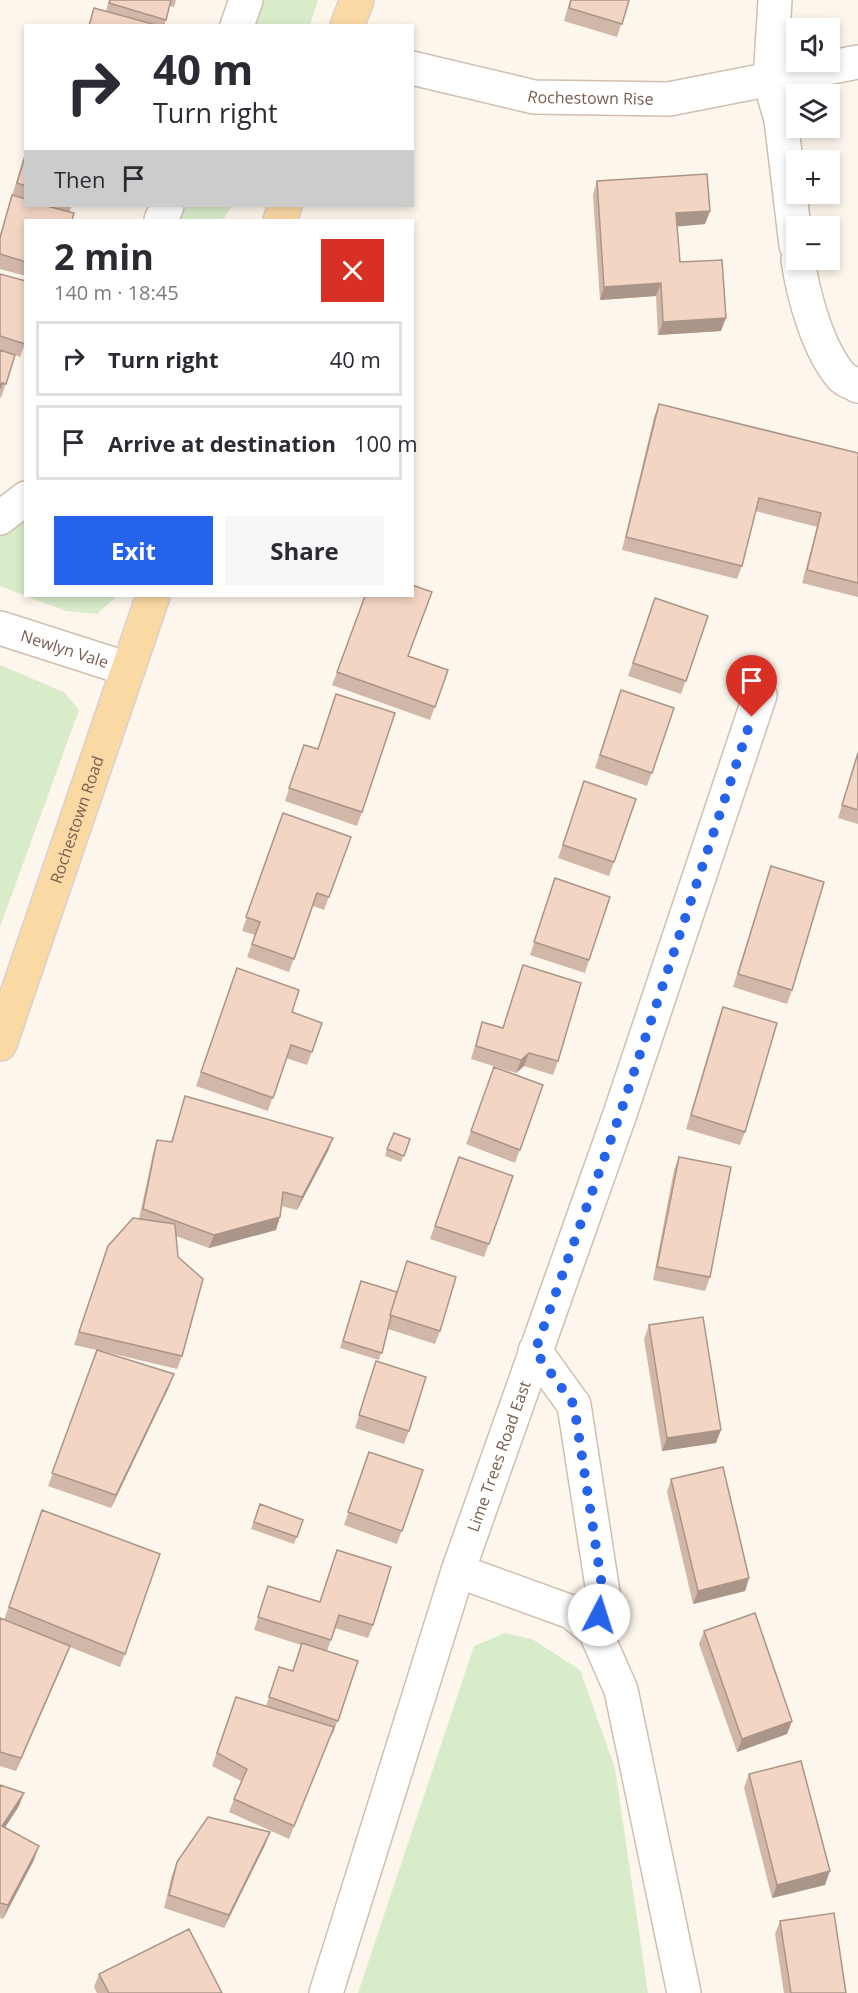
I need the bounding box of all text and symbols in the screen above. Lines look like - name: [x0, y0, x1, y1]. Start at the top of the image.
- map controls: [786, 18, 840, 270]
- button: sound: [786, 18, 840, 72]
- text: 40 m: [153, 40, 253, 97]
- icon: right: [54, 48, 132, 126]
- button: layers: [786, 84, 840, 138]
- street label: Rochestown Rise: [525, 85, 654, 110]
- text: Turn right: [153, 94, 278, 131]
- button: +: [786, 150, 840, 204]
- icon: arrive: [117, 162, 150, 195]
- text: Then: [54, 164, 105, 194]
- button: −: [786, 216, 840, 270]
- text: 2 min: [54, 232, 154, 281]
- button: close: [321, 239, 384, 302]
- text: 140 m · 18:45: [54, 279, 179, 306]
- icon: right: [57, 342, 90, 375]
- text: Turn right: [108, 344, 219, 374]
- text: 40 m: [330, 344, 381, 374]
- icon: arrive: [57, 426, 90, 459]
- text: Arrive at destination: [108, 428, 336, 458]
- text: 100 m: [354, 428, 418, 458]
- button: Exit: [54, 516, 213, 585]
- button: Share: [225, 516, 384, 585]
- street label: Newlyn Vale: [18, 624, 111, 673]
- pin: [726, 655, 777, 717]
- icon: arrive: [735, 664, 768, 697]
- street label: Rochestown Road: [45, 753, 109, 886]
- street label: Lime Trees Road East: [462, 1377, 536, 1535]
- position arrow: [567, 1583, 631, 1647]

